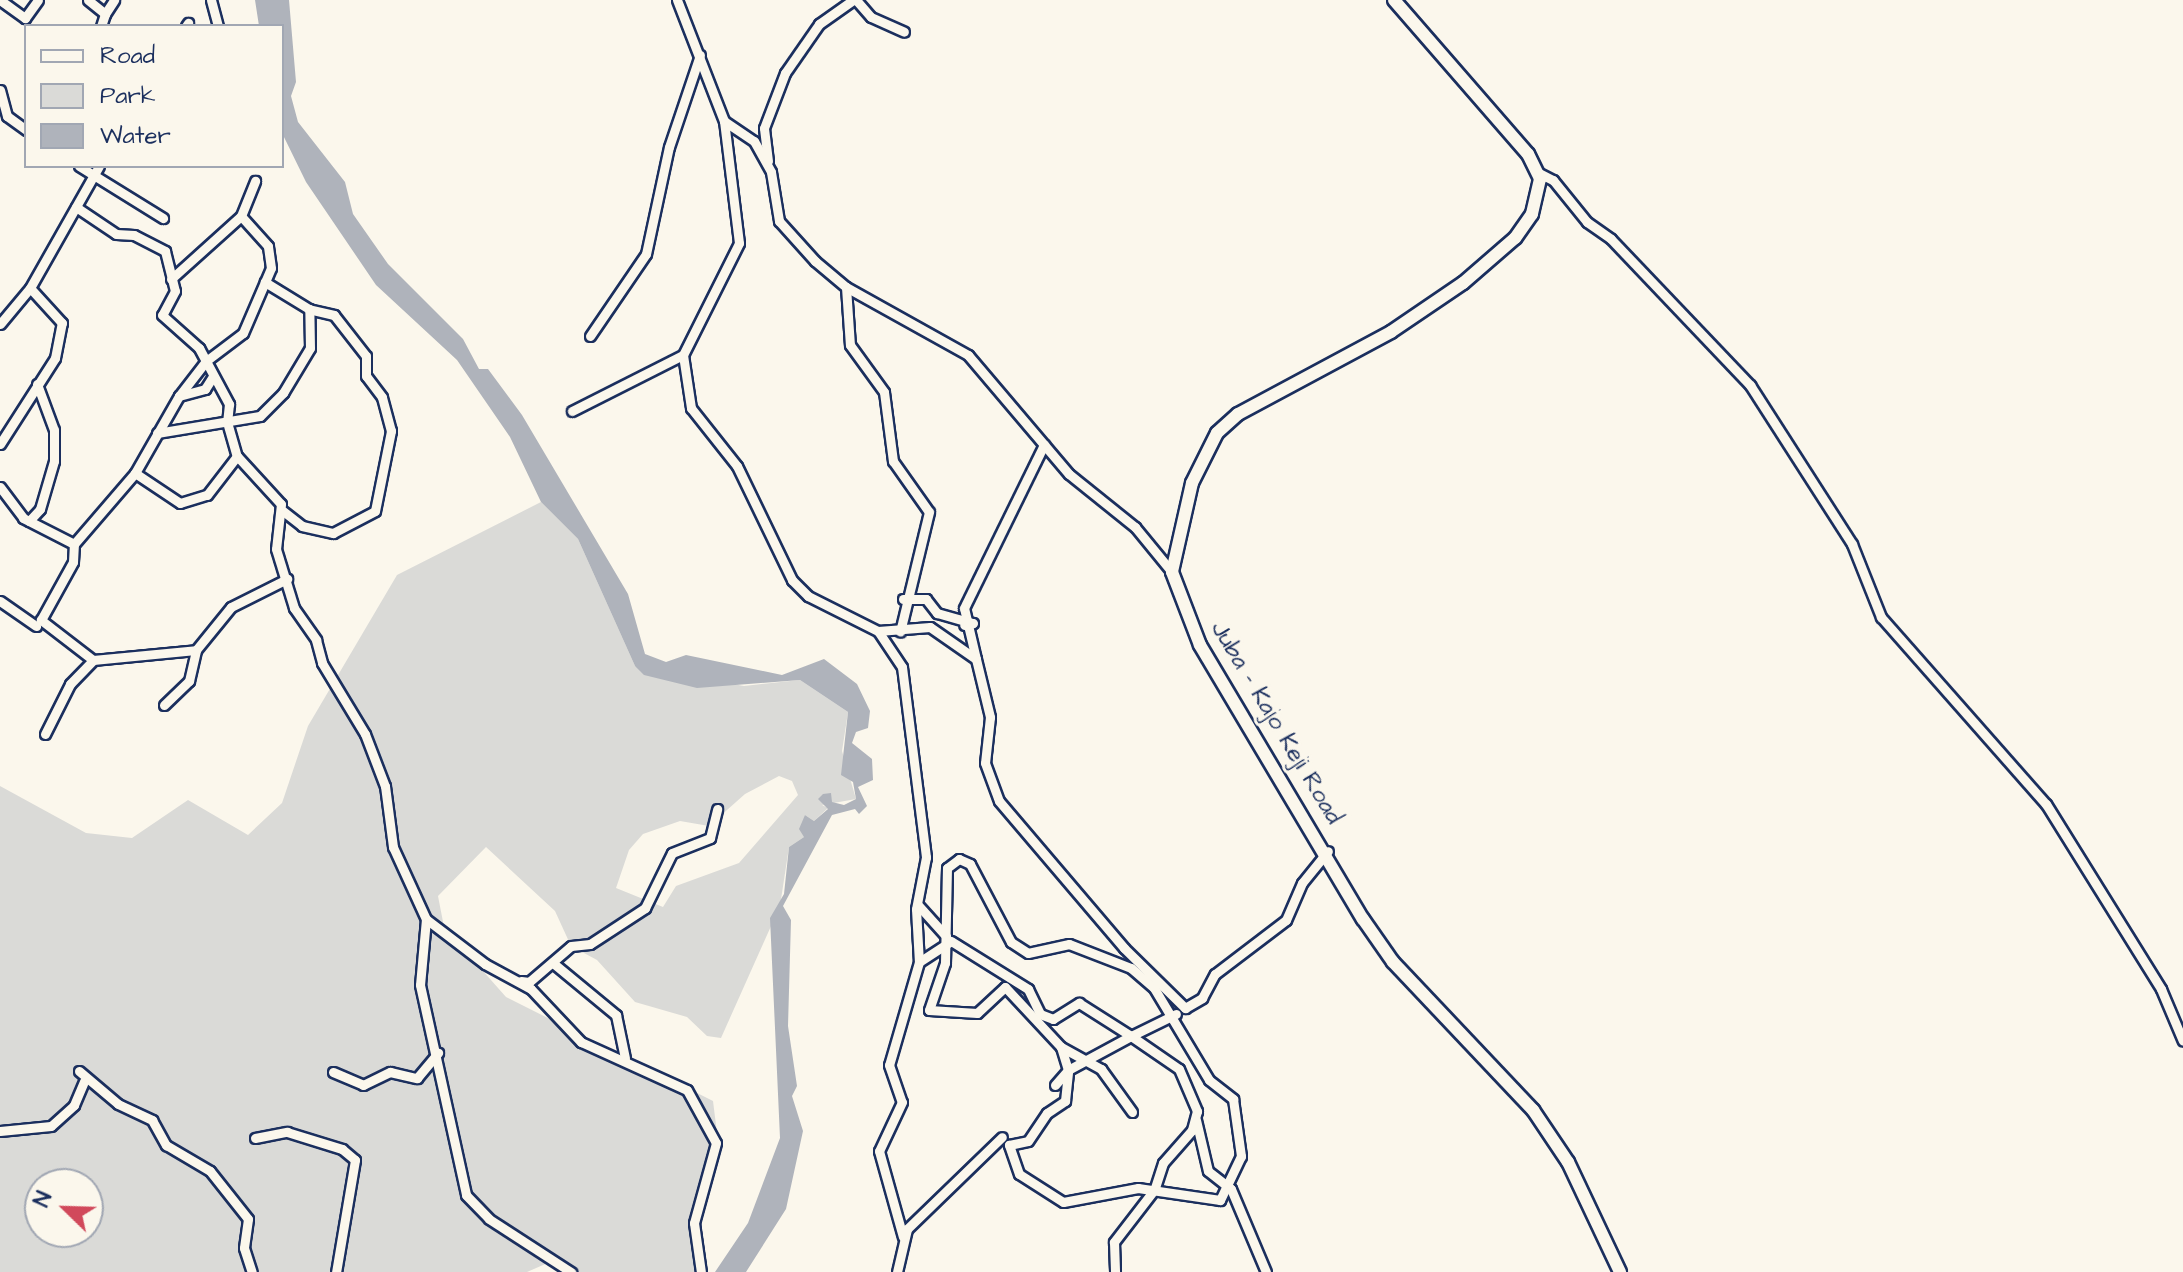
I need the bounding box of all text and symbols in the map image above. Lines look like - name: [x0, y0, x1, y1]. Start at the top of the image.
- legend: [24, 24, 284, 168]
- text: Road: [100, 39, 155, 73]
- text: Park: [100, 79, 156, 113]
- text: Water: [100, 119, 171, 153]
- street label: Juba - Kajo Keji Road: [1204, 616, 1348, 830]
- north arrow: [24, 1168, 104, 1248]
- text: N: [26, 1187, 60, 1212]

